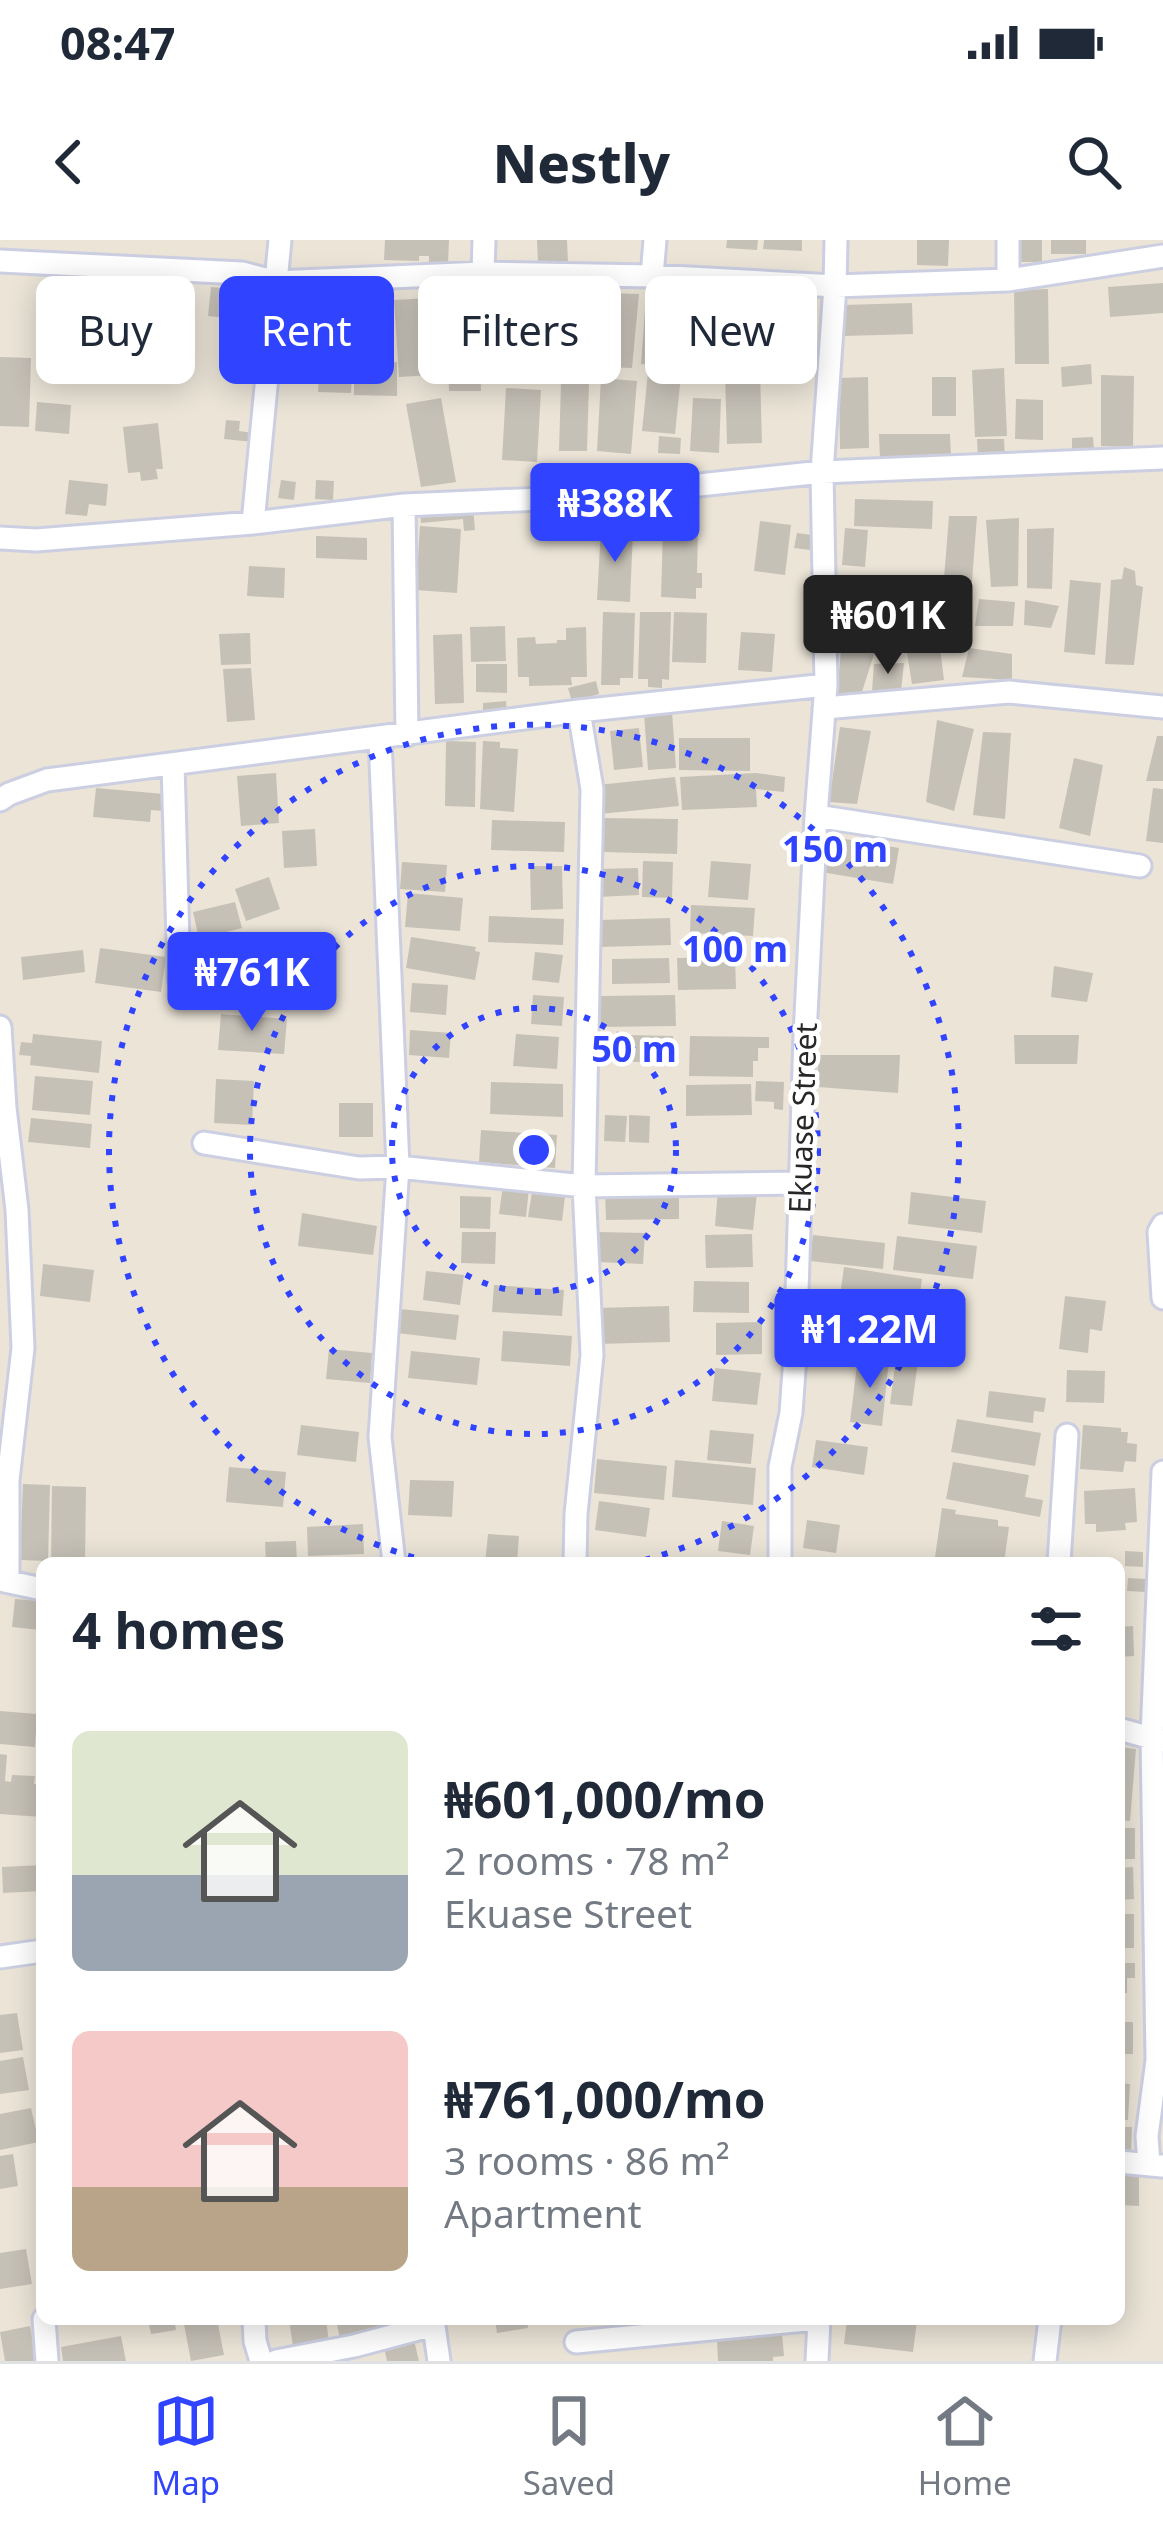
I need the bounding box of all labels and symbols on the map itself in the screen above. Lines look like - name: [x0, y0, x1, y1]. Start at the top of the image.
- pin: ₦388K: [531, 463, 699, 565]
- pin: ₦601K: [804, 575, 972, 677]
- text: 150 m: [782, 824, 888, 873]
- text: 100 m: [682, 924, 788, 973]
- pin: ₦761K: [168, 932, 336, 1034]
- street label: Ekuase Street: [778, 1022, 826, 1214]
- text: 50 m: [591, 1024, 677, 1073]
- centre of rings: [513, 1129, 555, 1171]
- pin: ₦1.22M: [772, 1289, 968, 1391]

